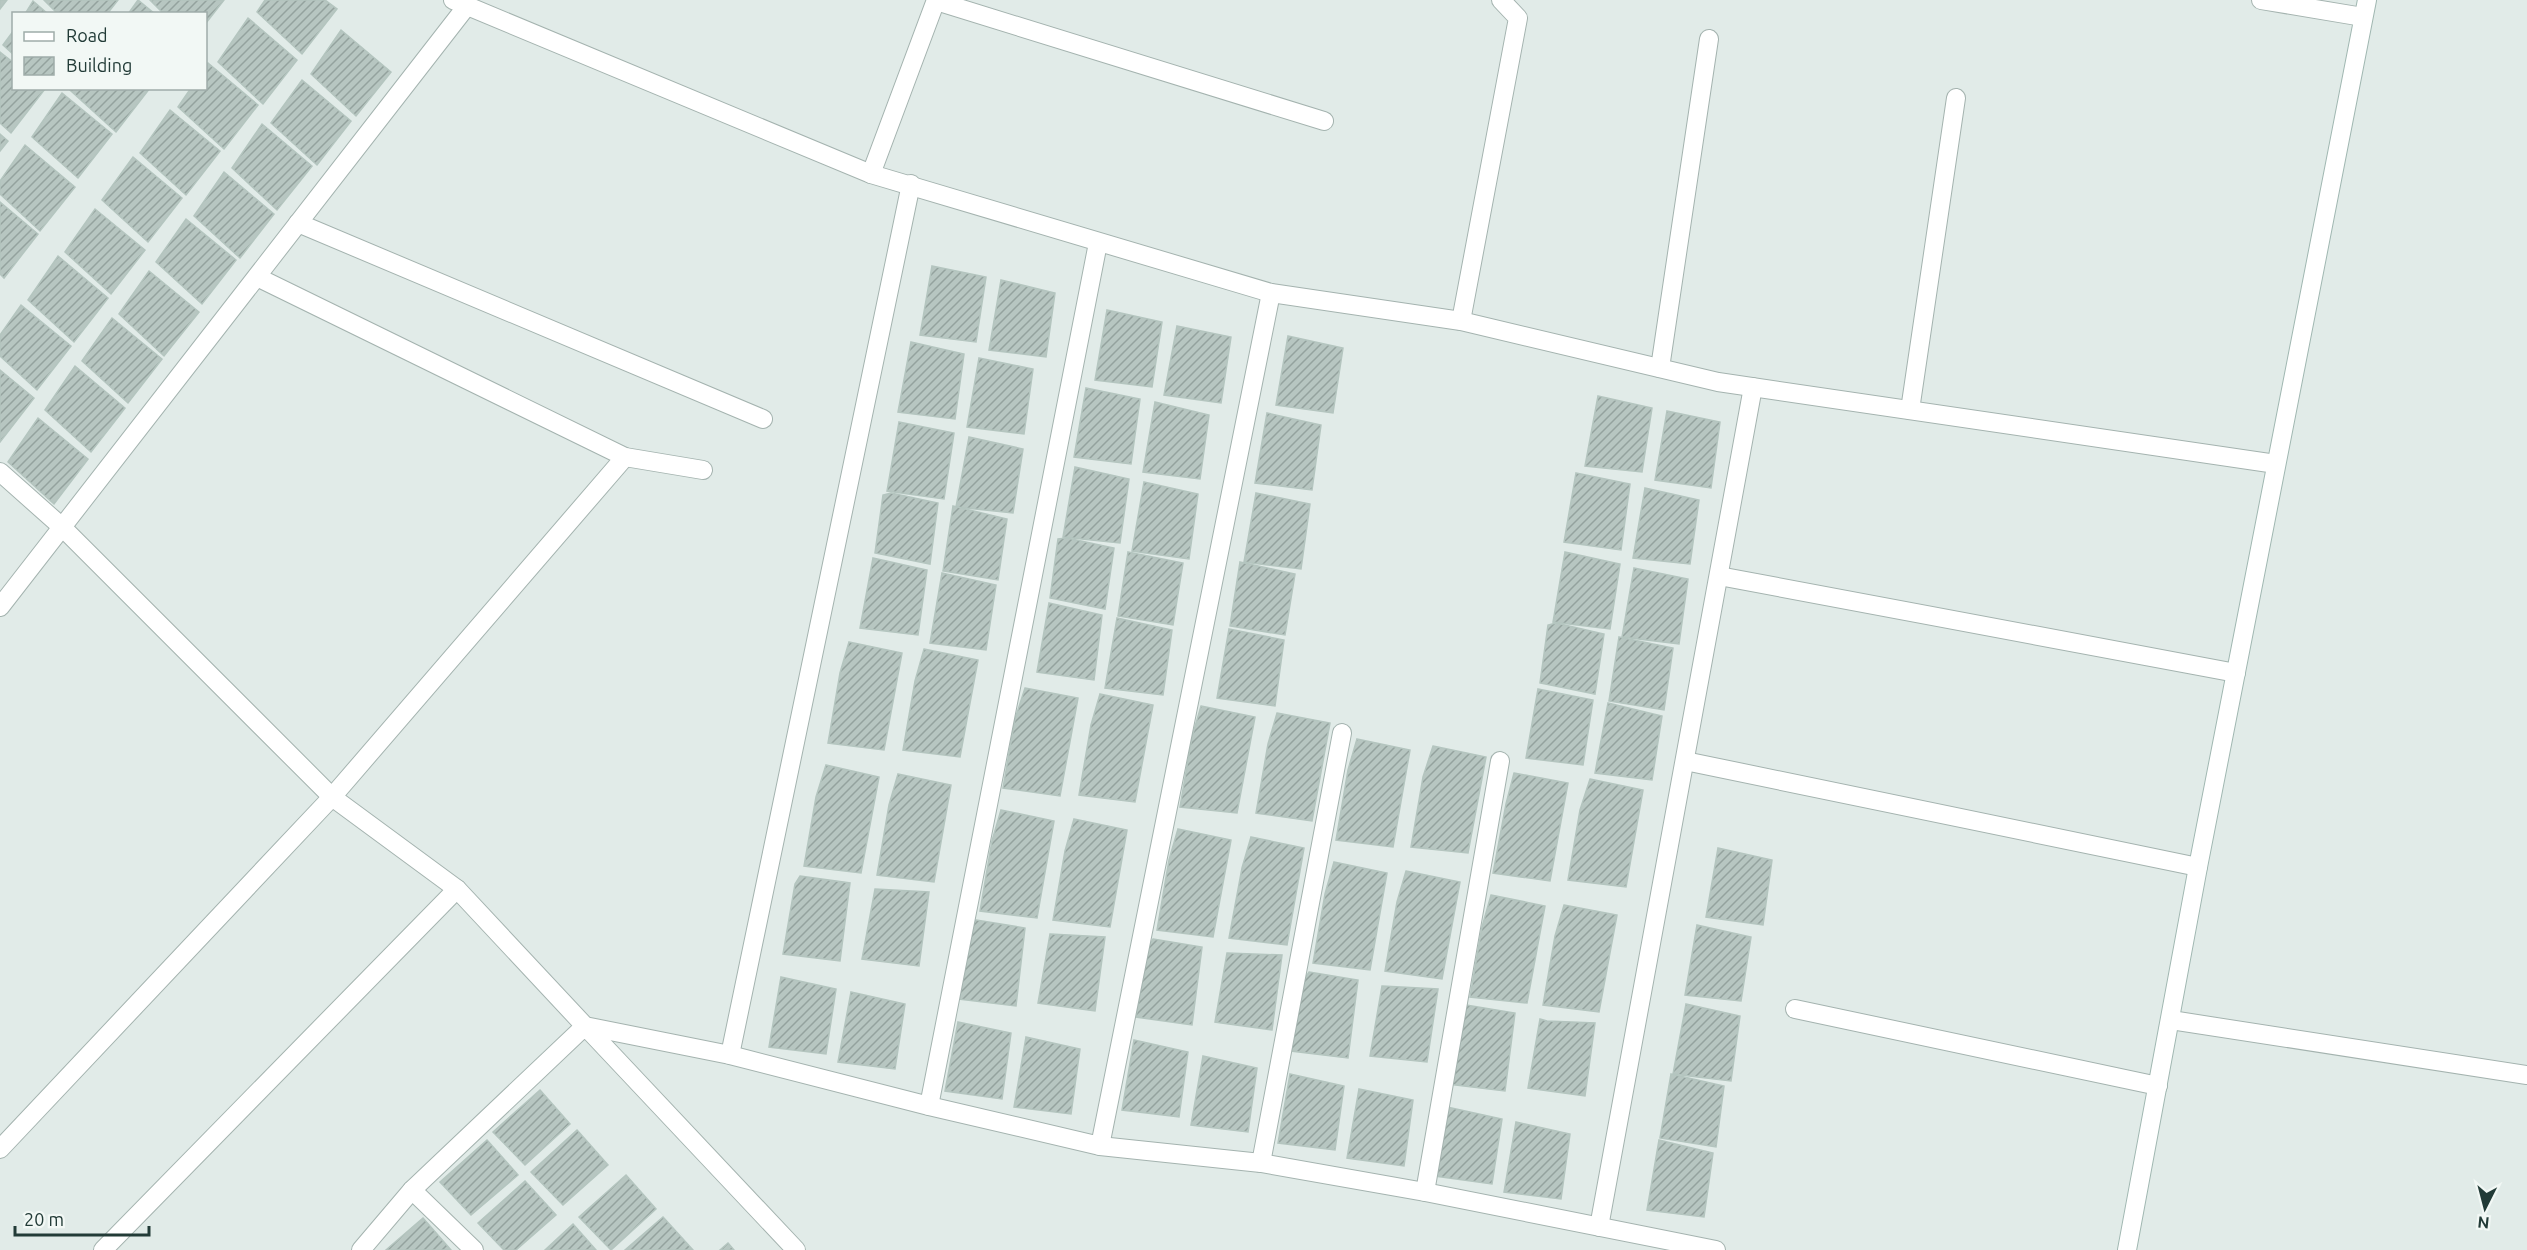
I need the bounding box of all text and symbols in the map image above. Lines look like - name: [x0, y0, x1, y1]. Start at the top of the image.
- legend: [12, 12, 207, 90]
- text: Road: [66, 25, 108, 45]
- text: Building: [66, 55, 132, 75]
- north arrow: [2455, 1178, 2515, 1238]
- scale bar: [15, 1199, 148, 1237]
- text: 20 m: [24, 1209, 64, 1229]
- text: N: [2477, 1213, 2490, 1232]

